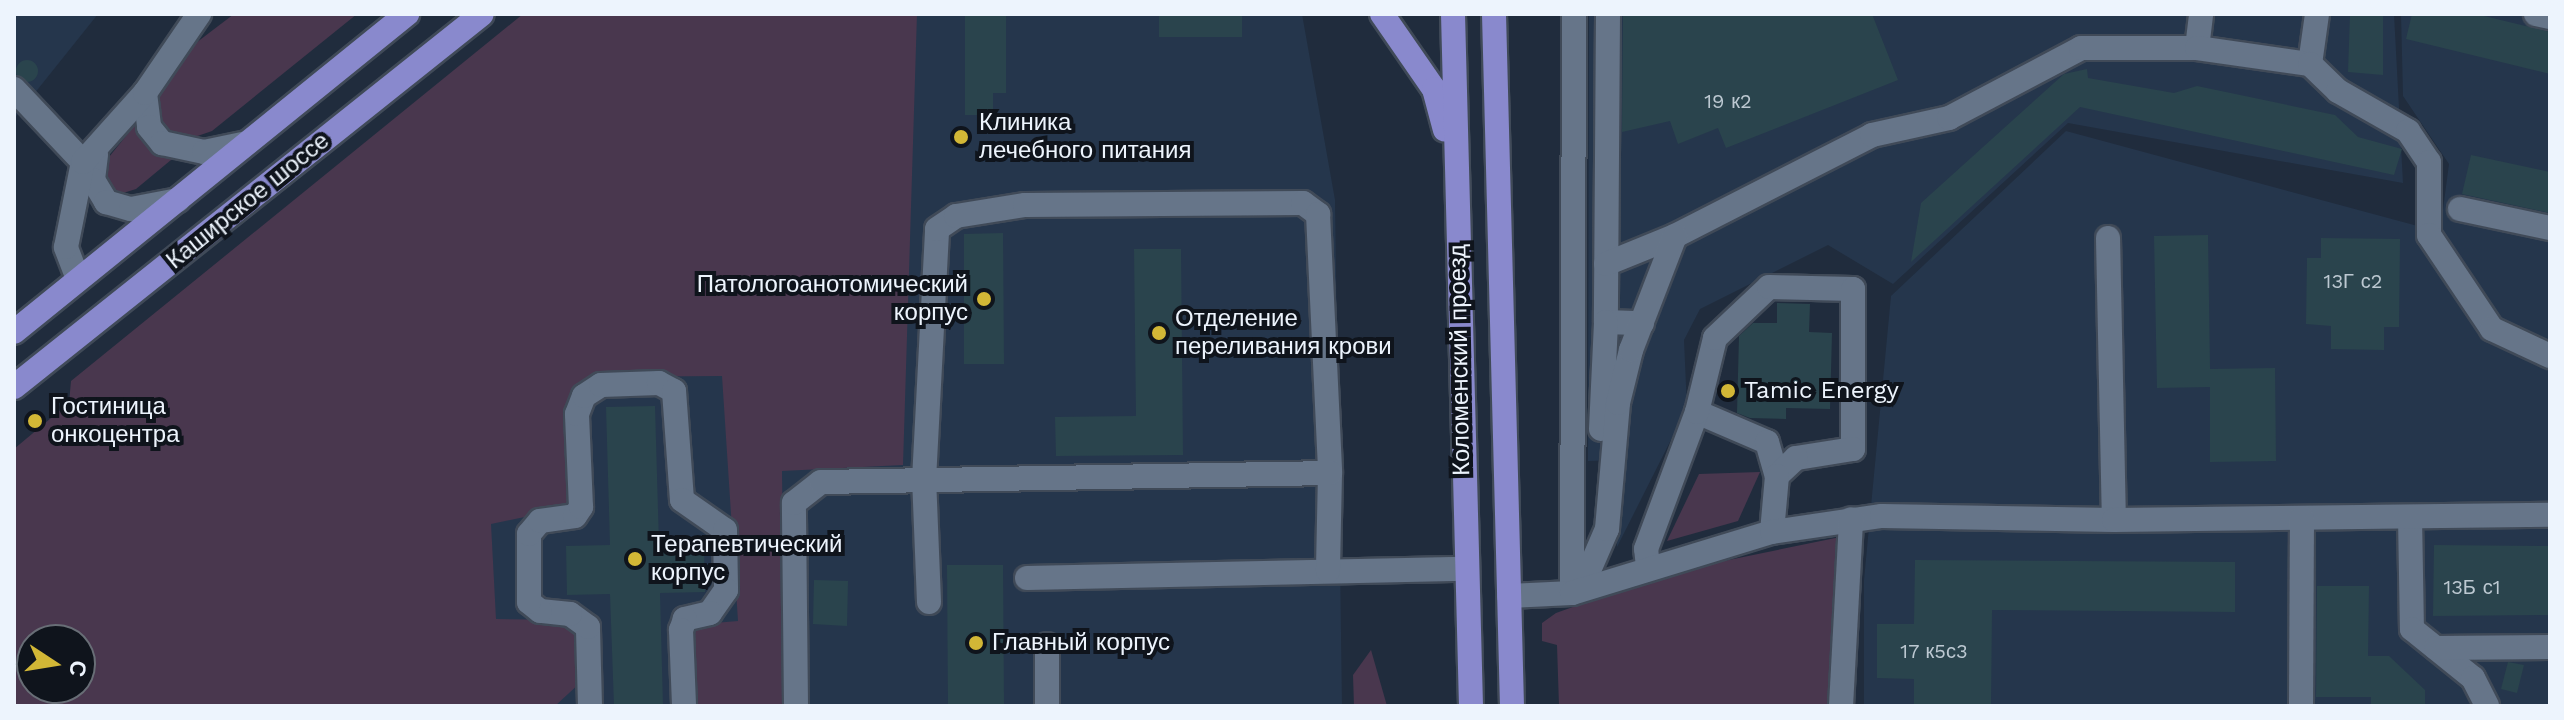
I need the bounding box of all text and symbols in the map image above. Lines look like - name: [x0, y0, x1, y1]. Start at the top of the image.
- house number: 19 к2: [1704, 89, 1752, 113]
- place label: Клиника лечебного питания: [979, 109, 1191, 165]
- marker: Клиника лечебного питания: [950, 126, 972, 148]
- street label: Каширское шоссе: [161, 127, 335, 275]
- street label: Коломенский проезд: [1444, 244, 1476, 476]
- house number: 13Г с2: [2324, 269, 2382, 293]
- place label: Патологоанотомический корпус: [697, 271, 968, 327]
- marker: Патологоанотомический корпус: [975, 290, 993, 308]
- place label: Отделение переливания крови: [1175, 305, 1392, 361]
- marker: Отделение переливания крови: [1150, 324, 1168, 342]
- place label: Tamic Energy: [1744, 377, 1899, 405]
- marker: Tamic Energy: [1719, 382, 1737, 400]
- place label: Гостиница онкоцентра: [51, 393, 179, 449]
- marker: Гостиница онкоцентра: [26, 412, 44, 430]
- place label: Терапевтический корпус: [651, 531, 842, 587]
- marker: Терапевтический корпус: [626, 550, 644, 568]
- house number: 13Б с1: [2443, 575, 2501, 599]
- north arrow: [16, 624, 96, 704]
- place label: Главный корпус: [992, 629, 1170, 657]
- marker: Главный корпус: [967, 634, 985, 652]
- house number: 17 к5с3: [1900, 639, 1968, 663]
- text: С: [64, 658, 92, 679]

